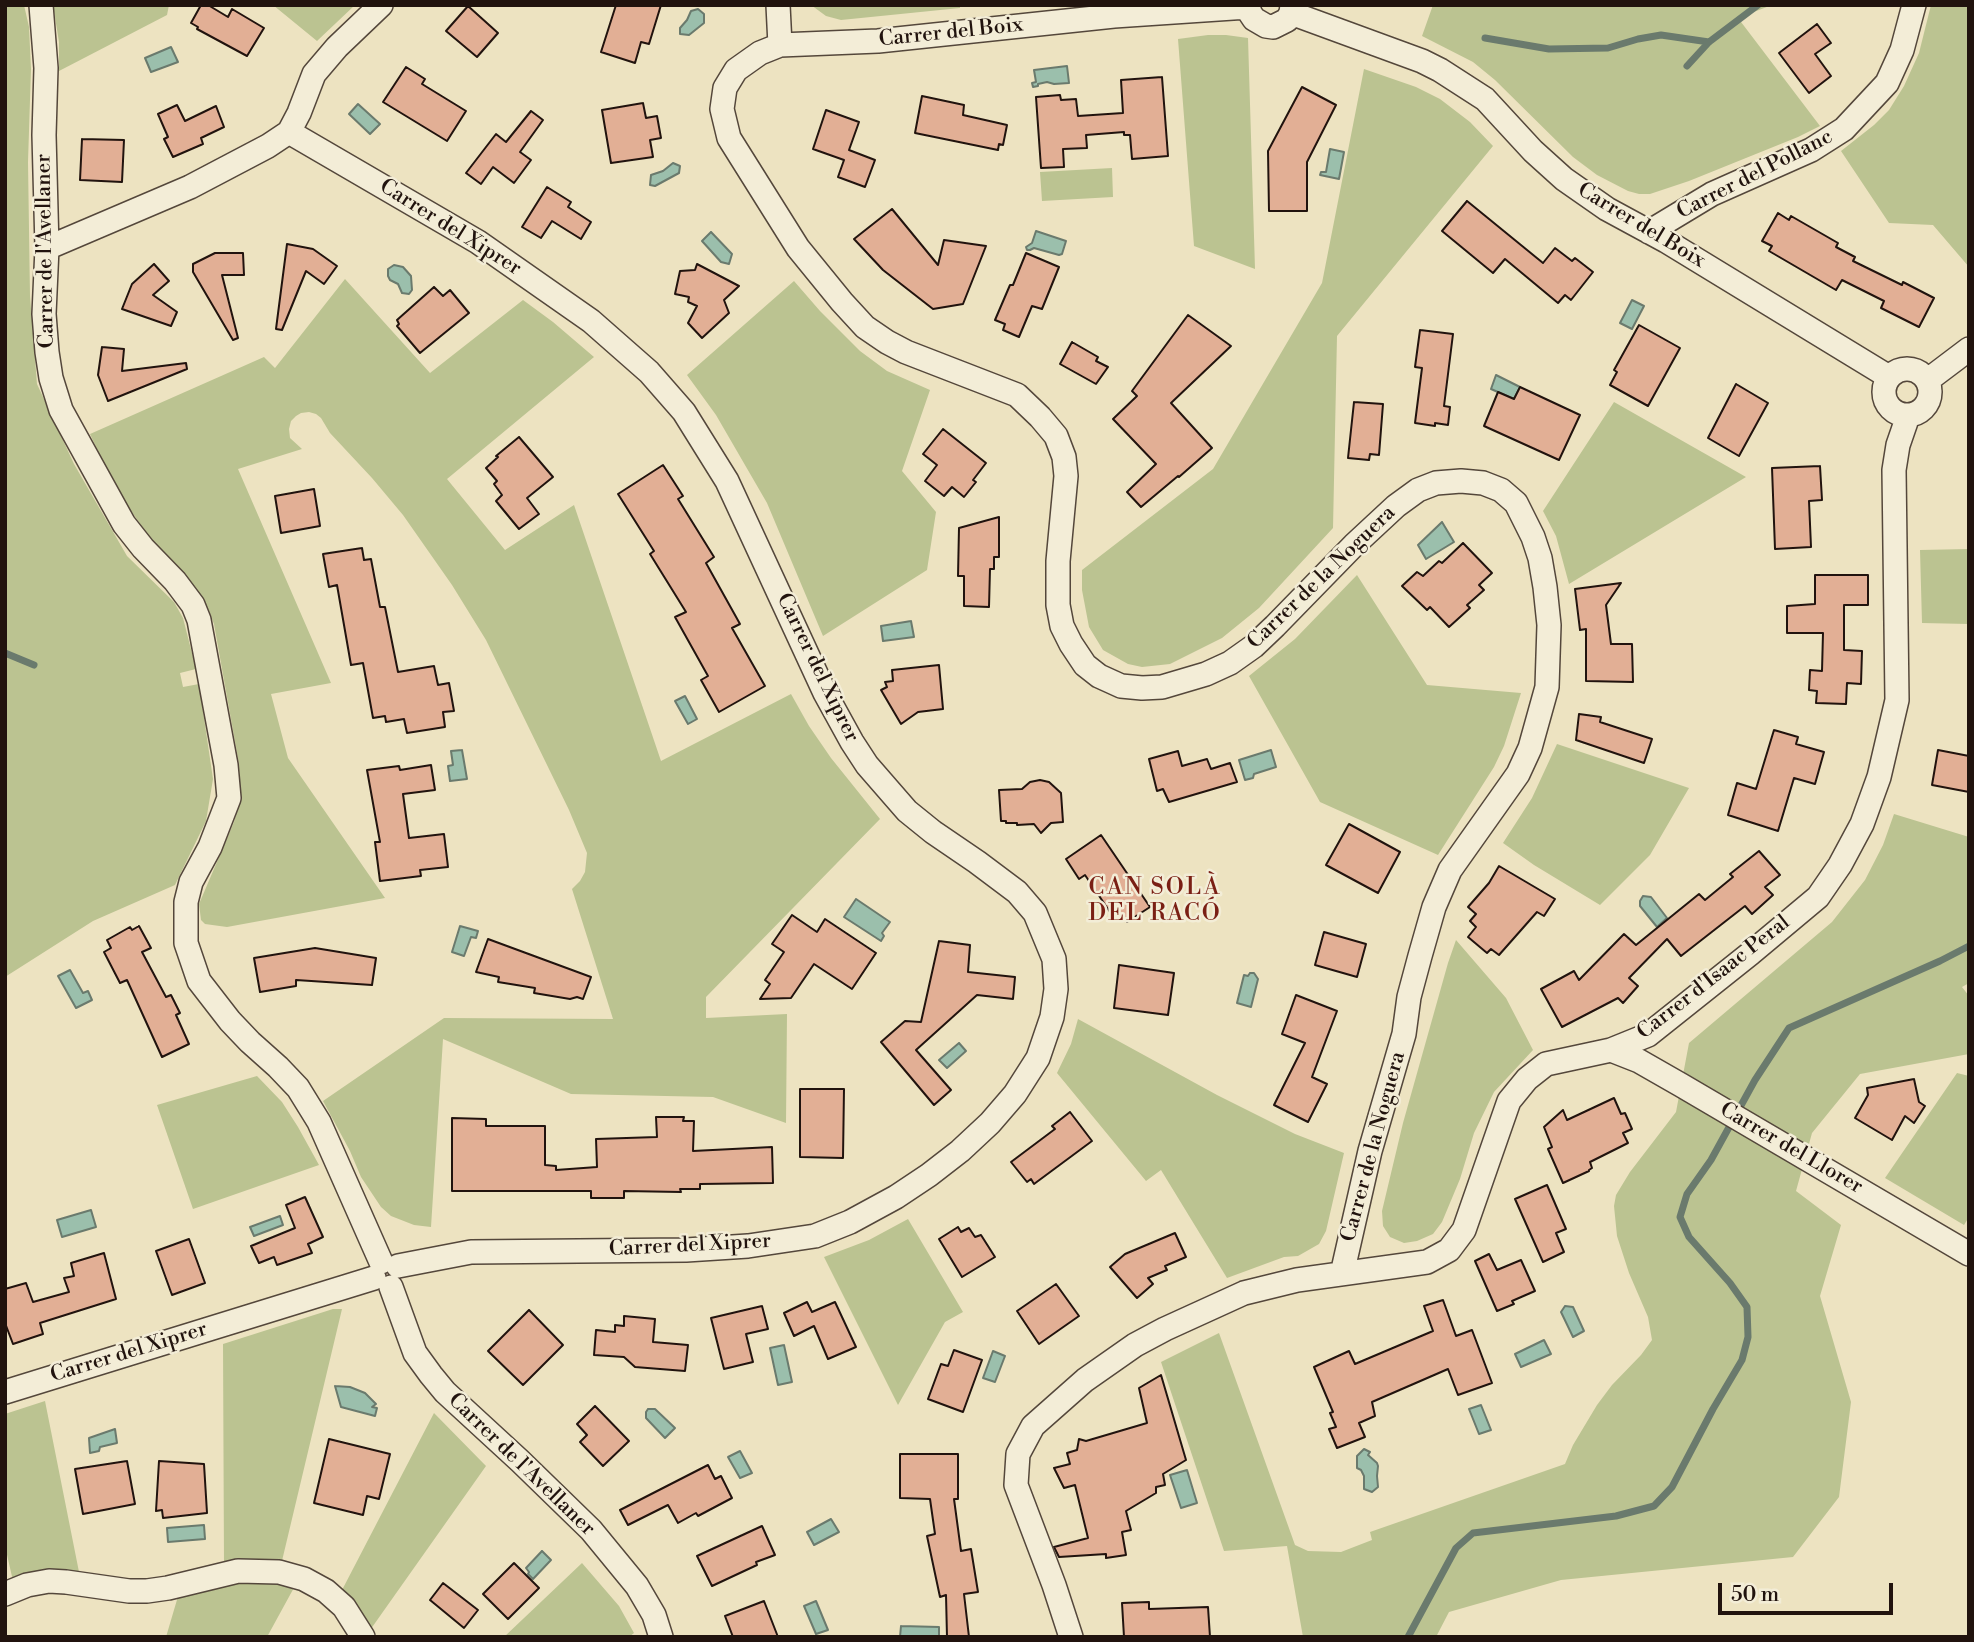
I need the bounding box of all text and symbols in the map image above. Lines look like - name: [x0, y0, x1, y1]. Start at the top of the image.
- street label: Carrer del Boix: [878, 13, 1024, 53]
- street label: Carrer del Pollanc: [1673, 125, 1837, 225]
- street label: Carrer de l'Avellaner: [32, 153, 60, 349]
- street label: Carrer del Xiprer: [374, 174, 526, 282]
- street label: Carrer del Boix: [1573, 178, 1709, 274]
- street label: Carrer de la Noguera: [1243, 501, 1401, 655]
- street label: Carrer del Xiprer: [770, 590, 864, 746]
- district label: CAN SOLÀ DEL RACÓ: [1089, 874, 1221, 928]
- street label: Carrer d'Isaac Peral: [1633, 911, 1795, 1045]
- street label: Carrer de la Noguera: [1337, 1049, 1411, 1245]
- street label: Carrer del Llorer: [1715, 1098, 1867, 1200]
- street label: Carrer del Xiprer: [608, 1229, 772, 1263]
- street label: Carrer del Xiprer: [48, 1317, 210, 1389]
- street label: Carrer de l'Avellaner: [442, 1388, 600, 1542]
- scale bar: [1722, 1568, 1897, 1612]
- text: 50 m: [1731, 1582, 1779, 1608]

